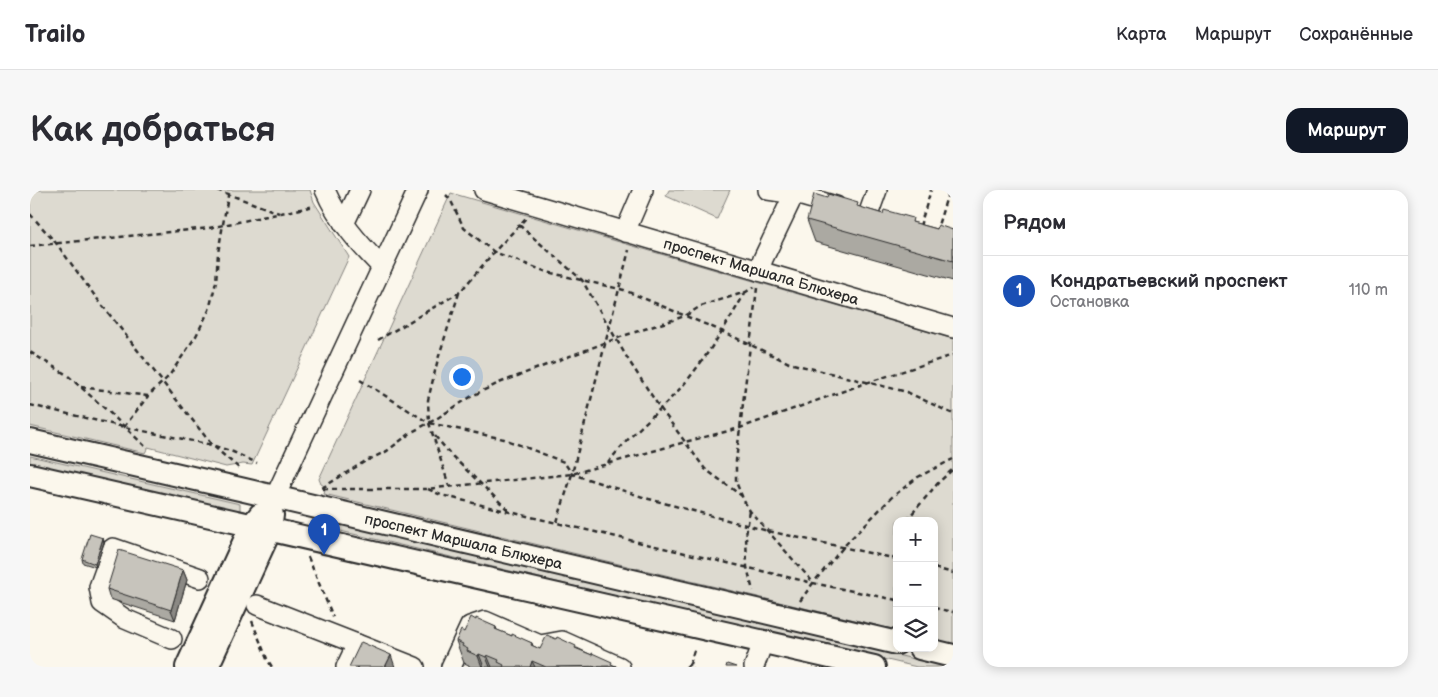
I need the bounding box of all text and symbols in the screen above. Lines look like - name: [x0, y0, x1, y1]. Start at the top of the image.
- text: Trailo: [25, 20, 85, 49]
- text: Карта: [1116, 24, 1167, 45]
- text: Маршрут: [1195, 24, 1271, 45]
- text: Сохранённые: [1299, 24, 1413, 45]
- button: Маршрут: [1286, 108, 1408, 153]
- text: Как добраться: [30, 109, 276, 152]
- text: Рядом: [1003, 210, 1066, 235]
- street label: проспект Маршала Блюхера: [661, 234, 861, 310]
- text: Кондратьевский проспект: [1050, 270, 1288, 293]
- text: 1: [1016, 281, 1022, 300]
- text: 110 m: [1349, 281, 1388, 300]
- text: Остановка: [1050, 293, 1129, 312]
- your location: [449, 364, 475, 390]
- street label: проспект Маршала Блюхера: [363, 510, 564, 574]
- pin: 1: [308, 514, 340, 555]
- map controls: [893, 517, 938, 652]
- button: +: [893, 517, 938, 562]
- button: −: [893, 562, 938, 607]
- button: layers: [893, 607, 938, 652]

